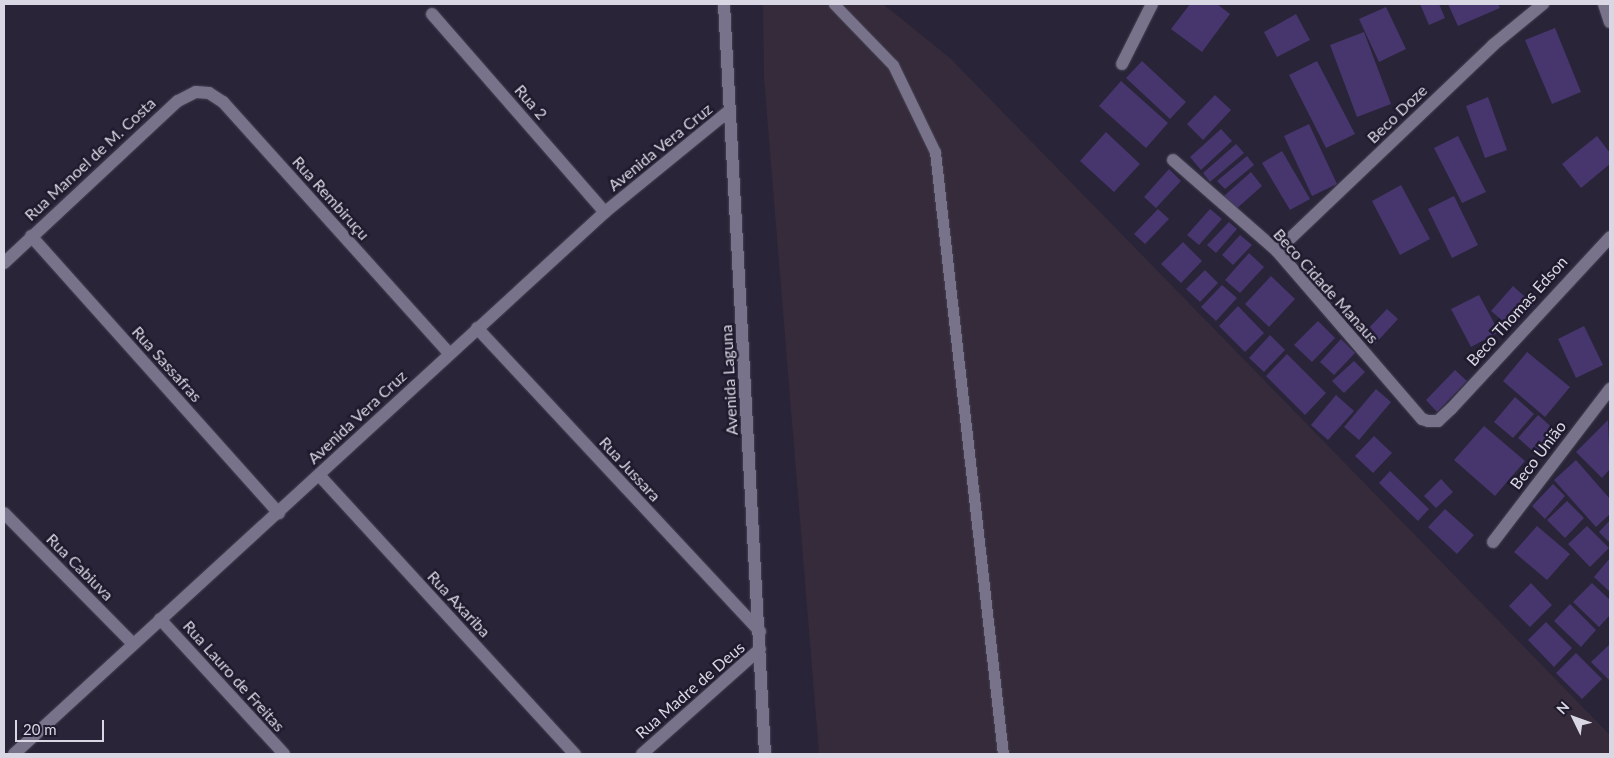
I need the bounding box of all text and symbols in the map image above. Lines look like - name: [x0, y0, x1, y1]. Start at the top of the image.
- street label: Rua 2: [511, 81, 551, 123]
- street label: Beco Doze: [1363, 81, 1431, 147]
- street label: Rua Manoel de M. Costa: [21, 93, 159, 225]
- street label: Avenida Vera Cruz: [604, 99, 716, 195]
- street label: Rua Rembiruçu: [288, 152, 374, 244]
- street label: Beco Cidade Manaus: [1269, 225, 1383, 347]
- street label: Beco Thomas Edson: [1462, 252, 1572, 370]
- street label: Rua Sassafras: [128, 322, 206, 406]
- street label: Avenida Laguna: [717, 324, 741, 436]
- street label: Avenida Vera Cruz: [303, 366, 411, 468]
- street label: Beco União: [1506, 417, 1570, 493]
- street label: Rua Jussara: [595, 433, 665, 505]
- street label: Rua Cabiuva: [42, 529, 118, 605]
- street label: Rua Axariba: [423, 567, 495, 641]
- street label: Rua Lauro de Freitas: [179, 617, 289, 735]
- street label: Rua Madre de Deus: [632, 637, 748, 743]
- north arrow: [1549, 693, 1599, 743]
- text: N: [1553, 698, 1572, 717]
- scale bar: [18, 710, 106, 742]
- text: 20 m: [23, 720, 57, 738]

